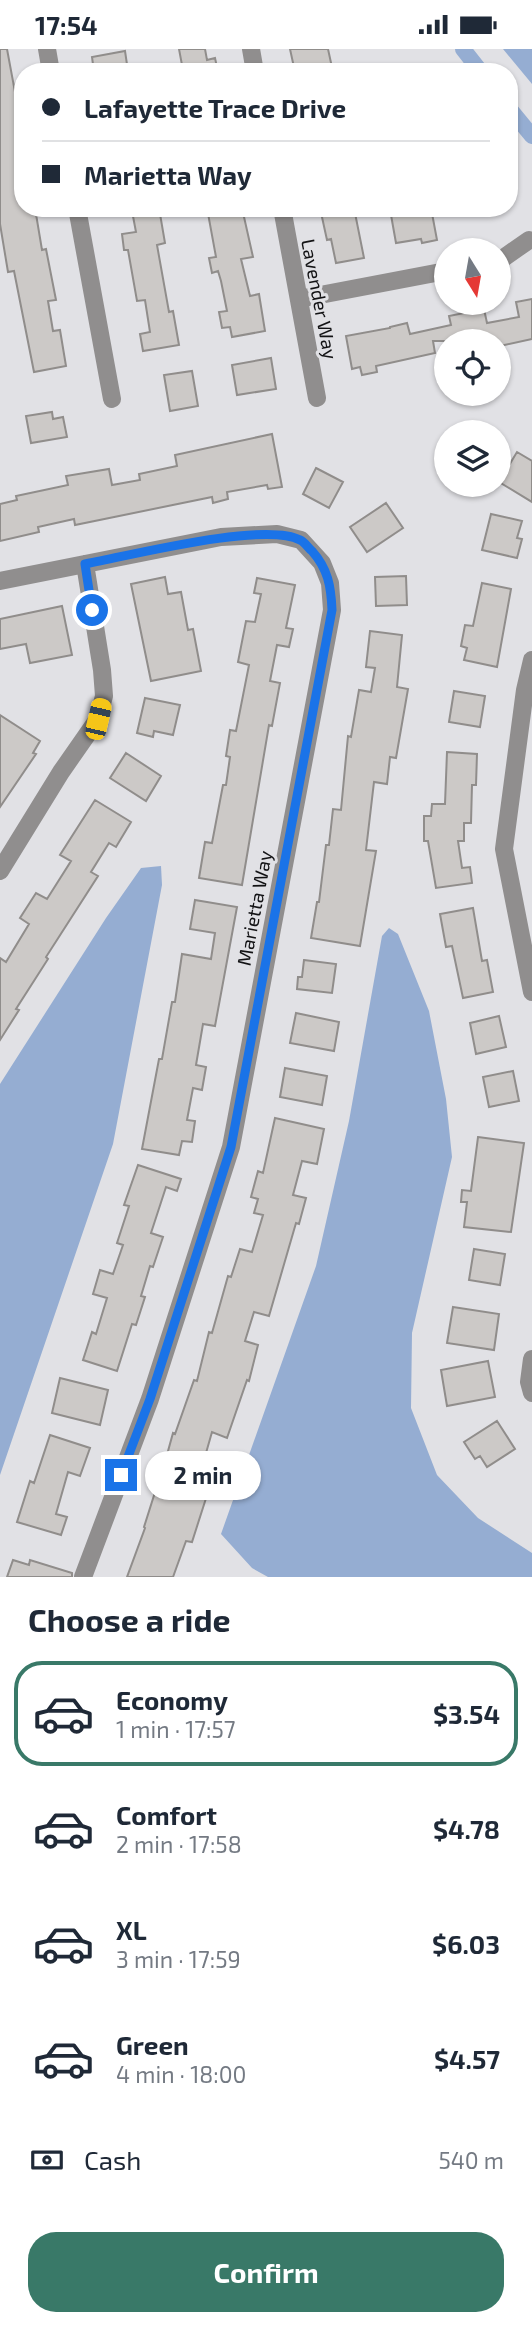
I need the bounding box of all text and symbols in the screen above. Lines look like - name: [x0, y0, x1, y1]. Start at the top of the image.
- text: 17:54: [35, 9, 98, 40]
- text: Lafayette Trace Drive: [84, 92, 346, 123]
- text: Marietta Way: [84, 159, 252, 190]
- street label: Lavender Way: [297, 237, 343, 361]
- north arrow: [434, 238, 511, 315]
- map controls: [434, 238, 511, 497]
- button: locate: [434, 329, 511, 406]
- button: layers: [434, 420, 511, 497]
- route start: [76, 594, 108, 626]
- car: [84, 696, 113, 742]
- street label: Marietta Way: [232, 848, 276, 968]
- callout: 2 min: [146, 1451, 261, 1499]
- route end: [105, 1459, 137, 1491]
- text: 2 min: [174, 1461, 232, 1489]
- text: Choose a ride: [28, 1600, 231, 1638]
- icon: car: [32, 1682, 95, 1745]
- text: Economy: [116, 1684, 228, 1715]
- text: $3.54: [433, 1698, 500, 1729]
- text: 1 min · 17:57: [116, 1715, 236, 1743]
- icon: car: [32, 1797, 95, 1860]
- text: Comfort: [116, 1799, 217, 1830]
- text: $4.78: [433, 1813, 500, 1844]
- text: 2 min · 17:58: [116, 1830, 242, 1858]
- icon: car: [32, 1912, 95, 1975]
- text: XL: [116, 1914, 147, 1945]
- text: $6.03: [432, 1928, 500, 1959]
- text: 3 min · 17:59: [116, 1945, 241, 1973]
- icon: car: [32, 2027, 95, 2090]
- text: Green: [116, 2029, 189, 2060]
- text: $4.57: [434, 2043, 500, 2074]
- text: 4 min · 18:00: [116, 2060, 246, 2088]
- icon: cash: [28, 2141, 66, 2179]
- text: Cash: [84, 2144, 141, 2175]
- text: 540 m: [438, 2146, 504, 2174]
- button: Confirm: [28, 2232, 504, 2312]

